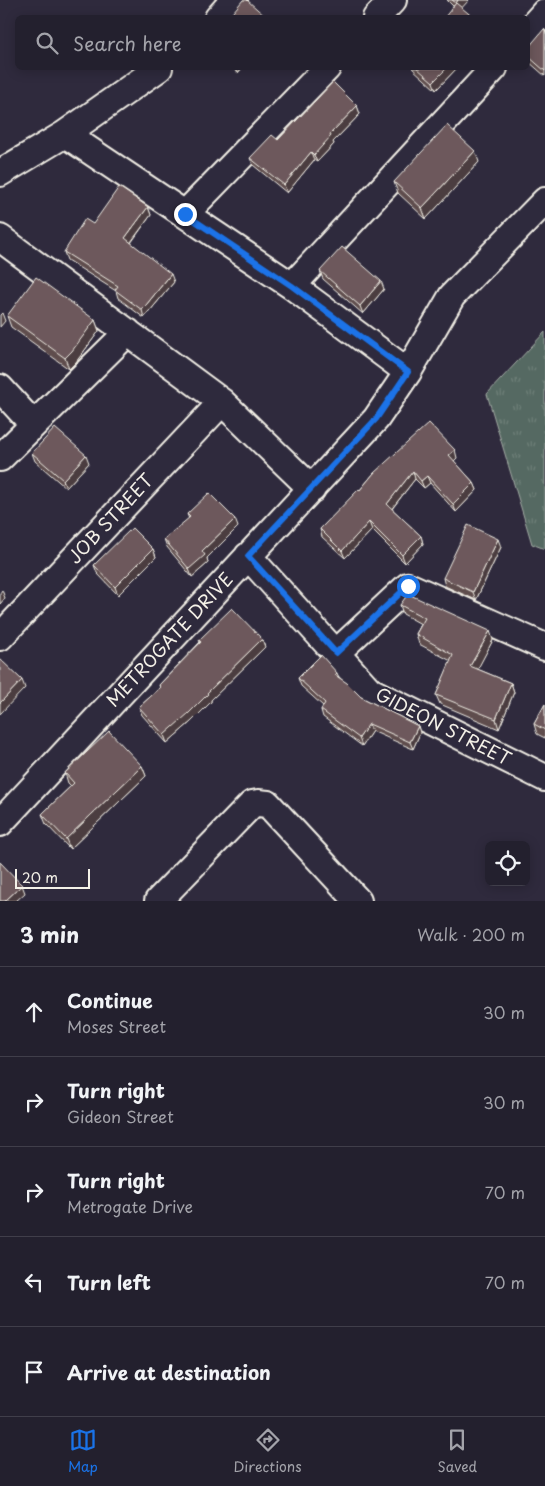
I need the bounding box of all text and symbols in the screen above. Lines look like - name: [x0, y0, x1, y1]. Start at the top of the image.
- search box: [15, 15, 530, 70]
- icon: search: [33, 29, 61, 57]
- text: Search here: [73, 29, 182, 57]
- route end: [174, 203, 197, 226]
- street label: JOB STREET: [61, 466, 159, 569]
- street label: METROGATE DRIVE: [99, 566, 239, 712]
- route start: [397, 575, 420, 598]
- street label: GIDEON STREET: [371, 680, 517, 772]
- map controls: [485, 841, 530, 886]
- button: locate: [485, 841, 530, 886]
- scale bar: [15, 866, 90, 889]
- text: 20 m: [22, 867, 58, 888]
- text: 3 min: [20, 918, 79, 950]
- text: Walk · 200 m: [417, 922, 525, 946]
- text: Continue: [67, 986, 153, 1014]
- icon: ahead: [20, 998, 48, 1026]
- text: 30 m: [483, 1000, 525, 1024]
- text: Moses Street: [67, 1014, 166, 1038]
- text: Turn right: [67, 1076, 165, 1104]
- icon: right: [20, 1088, 48, 1116]
- text: 30 m: [483, 1090, 525, 1114]
- text: Gideon Street: [67, 1104, 174, 1128]
- text: Turn right: [67, 1166, 165, 1194]
- icon: right: [20, 1178, 48, 1206]
- text: 70 m: [485, 1180, 525, 1204]
- text: Metrogate Drive: [67, 1194, 193, 1218]
- icon: left: [20, 1268, 48, 1296]
- text: Turn left: [67, 1268, 151, 1296]
- text: 70 m: [485, 1270, 525, 1294]
- icon: arrive: [20, 1358, 48, 1386]
- text: Arrive at destination: [67, 1358, 271, 1386]
- tab: Map: [68, 1426, 98, 1477]
- tab: Directions: [234, 1426, 302, 1477]
- tab: Saved: [437, 1426, 477, 1477]

